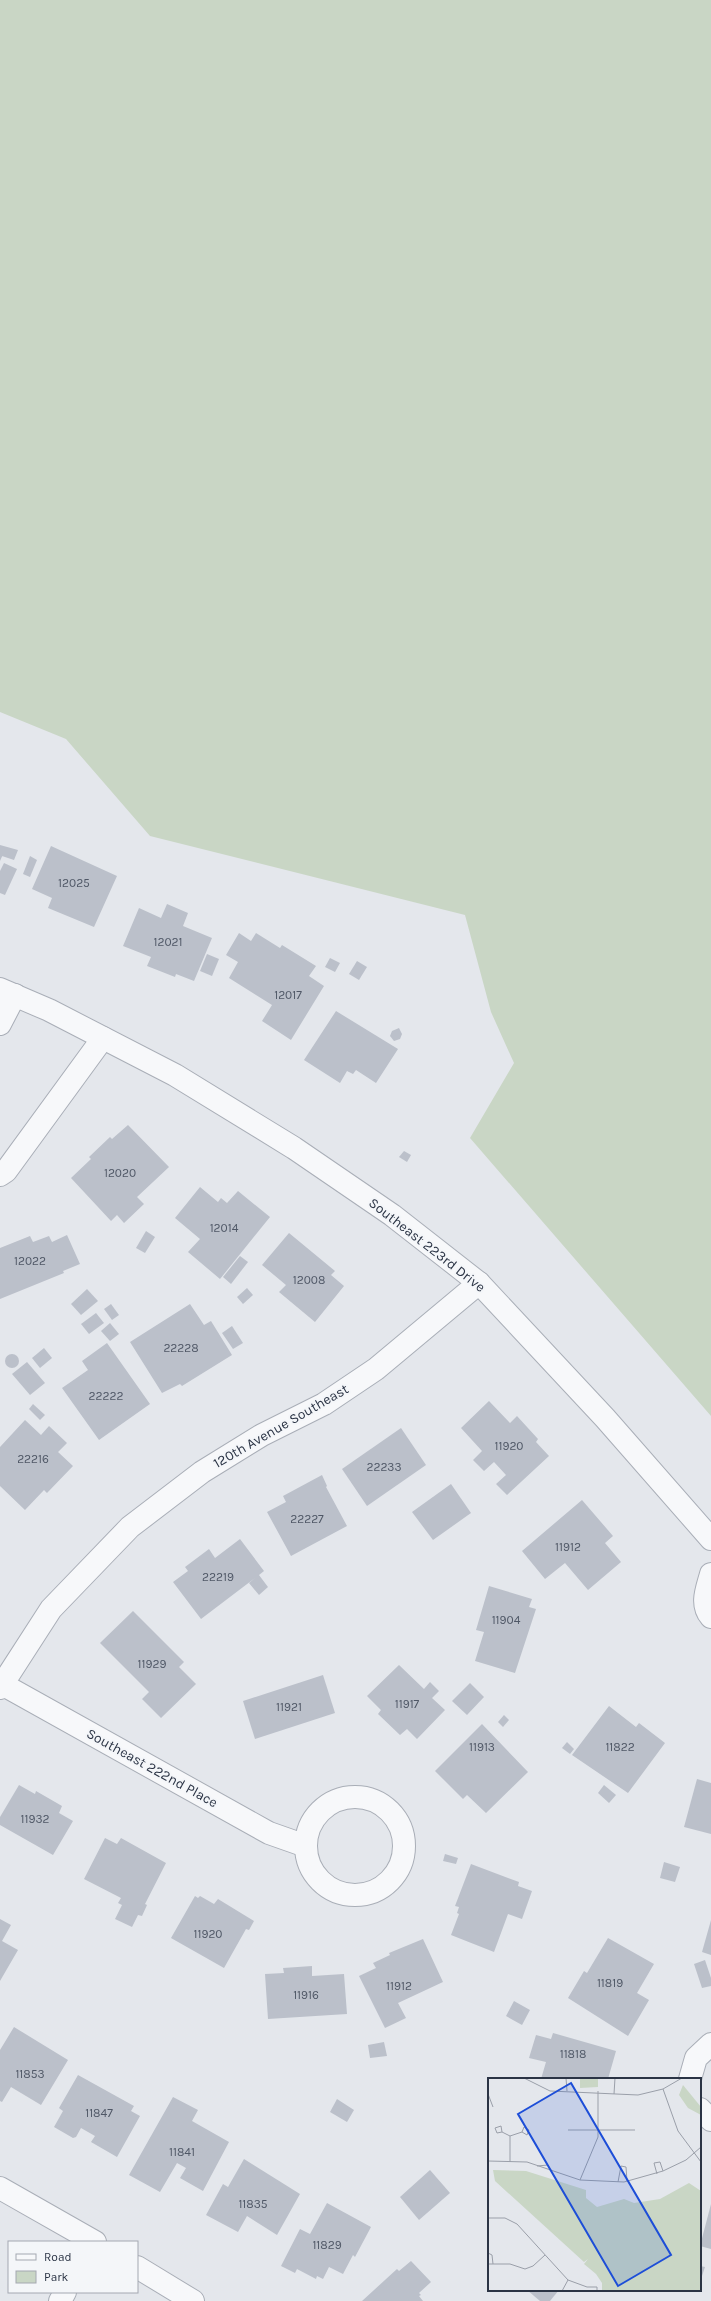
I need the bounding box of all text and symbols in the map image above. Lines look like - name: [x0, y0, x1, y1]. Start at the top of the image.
- house number: 12025: [58, 876, 90, 890]
- house number: 12021: [154, 935, 182, 949]
- house number: 12017: [274, 988, 302, 1002]
- house number: 12020: [104, 1166, 136, 1180]
- street label: Southeast 223rd Drive: [365, 1194, 489, 1296]
- house number: 12014: [210, 1221, 239, 1235]
- house number: 12022: [14, 1254, 46, 1268]
- house number: 12008: [293, 1273, 325, 1287]
- house number: 22228: [163, 1341, 199, 1355]
- street label: 120th Avenue Southeast: [210, 1380, 352, 1472]
- house number: 22222: [89, 1389, 123, 1403]
- house number: 11920: [495, 1439, 523, 1453]
- house number: 22216: [17, 1452, 49, 1466]
- house number: 22233: [366, 1460, 402, 1474]
- house number: 22227: [290, 1512, 324, 1526]
- house number: 11912: [555, 1540, 581, 1554]
- house number: 22219: [202, 1570, 234, 1584]
- house number: 11904: [492, 1613, 521, 1627]
- house number: 11929: [138, 1657, 166, 1671]
- house number: 11917: [395, 1697, 420, 1711]
- house number: 11921: [276, 1700, 302, 1714]
- street label: Southeast 222nd Place: [83, 1725, 221, 1811]
- house number: 11913: [469, 1740, 495, 1754]
- house number: 11822: [605, 1740, 635, 1754]
- house number: 11932: [21, 1812, 50, 1826]
- house number: 11920: [194, 1927, 222, 1941]
- house number: 11819: [597, 1976, 623, 1990]
- house number: 11912: [386, 1979, 412, 1993]
- house number: 11916: [293, 1988, 319, 2002]
- house number: 11818: [560, 2047, 586, 2061]
- house number: 11853: [15, 2067, 45, 2081]
- inset map: [488, 2078, 701, 2291]
- house number: 11847: [85, 2106, 113, 2120]
- house number: 11841: [169, 2145, 195, 2159]
- house number: 11835: [238, 2197, 268, 2211]
- house number: 11829: [312, 2238, 342, 2252]
- legend: [8, 2241, 138, 2293]
- text: Road: [44, 2250, 72, 2264]
- text: Park: [44, 2270, 69, 2284]

